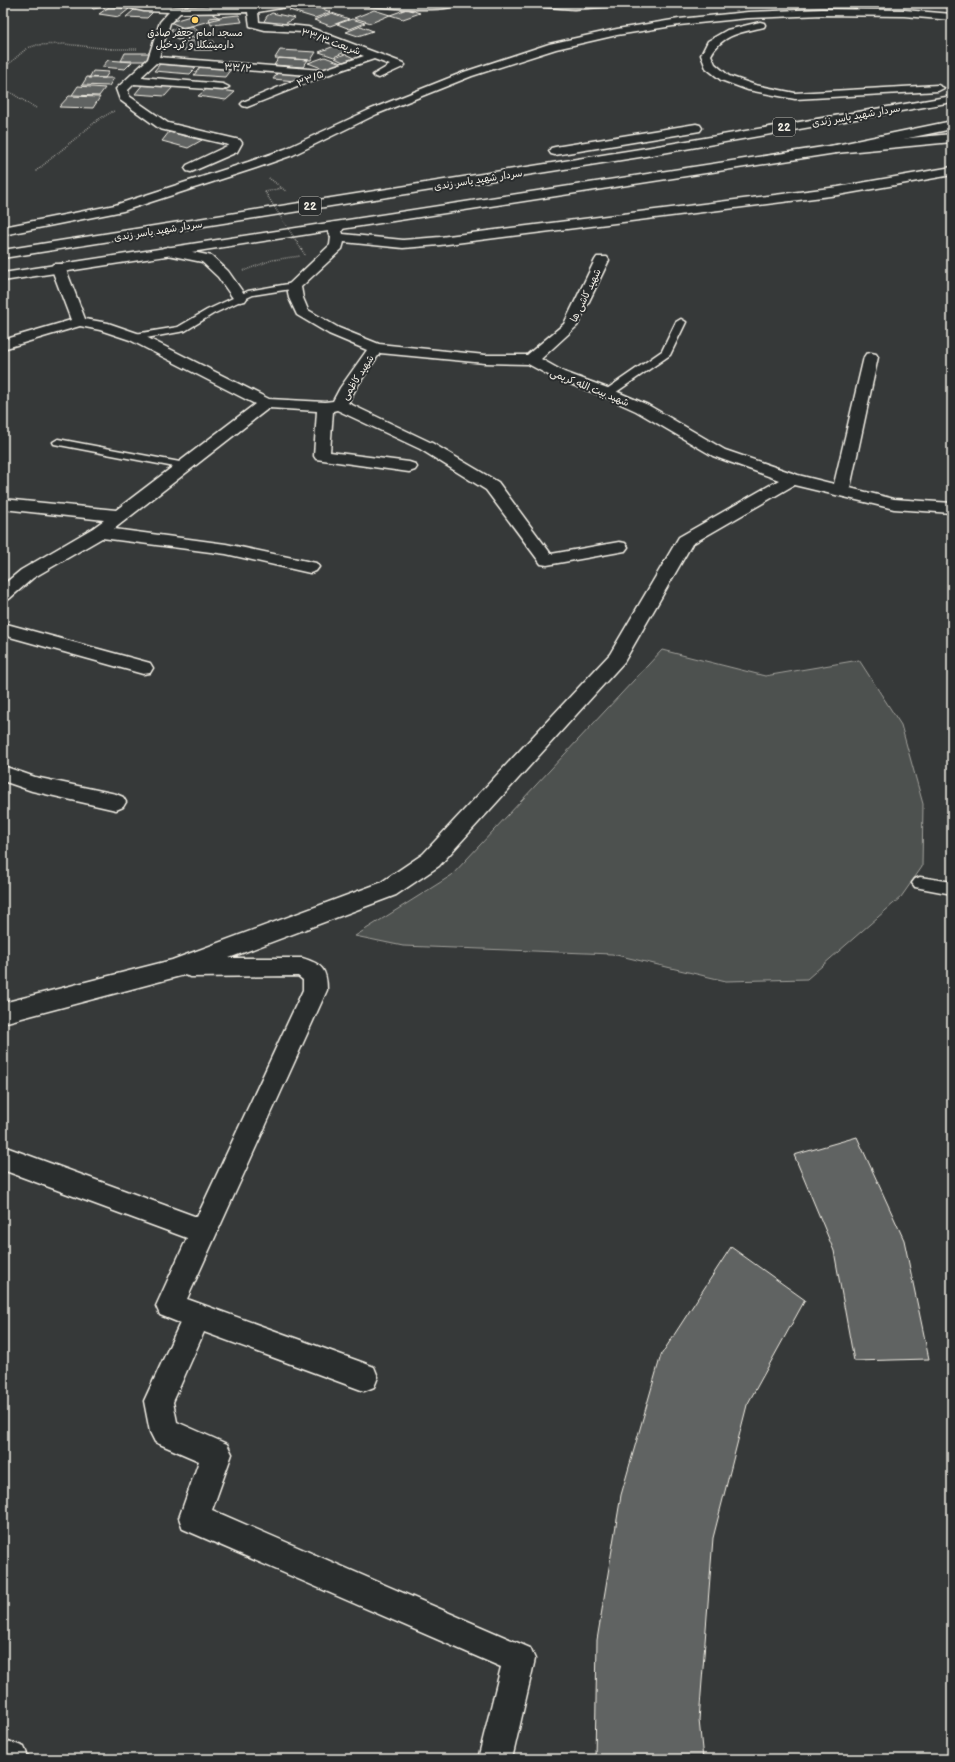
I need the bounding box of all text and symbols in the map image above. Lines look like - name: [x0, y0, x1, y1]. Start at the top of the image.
- marker: مسجد امام جعفر صادق دارمیشکلا و کردخیل: [190, 15, 200, 25]
- street label: شریعت ۳۳/۳: [299, 26, 362, 58]
- place label: مسجد امام جعفر صادق دارمیشکلا و کردخیل: [147, 27, 243, 51]
- street label: ۳۳/۲: [224, 61, 252, 75]
- street label: ۳۳/۵: [295, 68, 326, 90]
- street label: سردار شهید یاسر زندی: [811, 102, 901, 130]
- road number: 22: [773, 118, 795, 136]
- street label: سردار شهید یاسر زندی: [433, 167, 523, 193]
- road number: 22: [299, 197, 321, 215]
- street label: سردار شهید یاسر زندی: [113, 218, 203, 244]
- street label: شهید کاشی ها: [568, 267, 605, 324]
- street label: شهید کاظمی: [339, 353, 378, 403]
- street label: شهید بیت الله کریمی: [548, 367, 631, 410]

